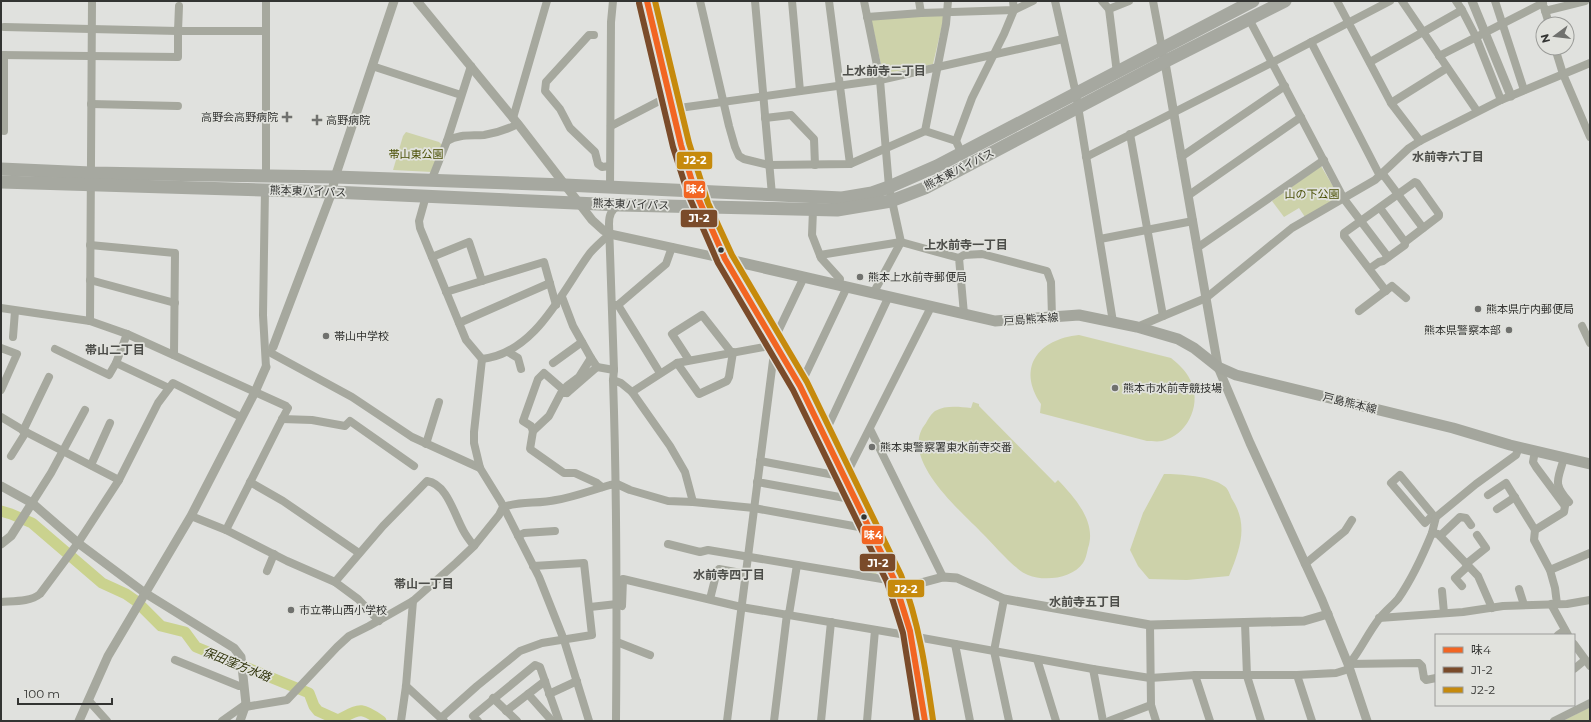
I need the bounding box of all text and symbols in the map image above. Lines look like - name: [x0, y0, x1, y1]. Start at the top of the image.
- north arrow: [1535, 16, 1575, 56]
- text: N: [1537, 32, 1553, 45]
- district label: 上水前寺二丁目: [842, 63, 926, 78]
- place label: 高野会高野病院: [201, 110, 278, 124]
- marker: 高野会高野病院: [281, 111, 293, 123]
- place label: 高野病院: [326, 113, 370, 127]
- marker: 高野病院: [311, 114, 323, 126]
- street label: 熊本東バイパス: [922, 145, 996, 193]
- park label: 帯山東公園: [389, 147, 444, 161]
- district label: 水前寺六丁目: [1412, 149, 1484, 164]
- line badge: J2-2: [676, 151, 713, 170]
- text: J2-2: [683, 153, 707, 167]
- line badge: 味4: [683, 180, 706, 199]
- text: 味4: [686, 182, 705, 196]
- street label: 熊本東バイパス: [269, 183, 347, 199]
- park label: 山の下公園: [1285, 187, 1340, 201]
- street label: 熊本東バイパス: [592, 196, 670, 212]
- line badge: J1-2: [680, 209, 718, 228]
- text: J1-2: [688, 211, 710, 225]
- district label: 上水前寺一丁目: [924, 237, 1008, 252]
- unlabelled marker: [716, 245, 726, 255]
- place label: 熊本上水前寺郵便局: [868, 270, 967, 284]
- marker: 熊本上水前寺郵便局: [855, 272, 865, 282]
- place label: 熊本県庁内郵便局: [1486, 302, 1574, 316]
- marker: 熊本県庁内郵便局: [1473, 304, 1483, 314]
- street label: 戸島熊本線: [1003, 310, 1059, 328]
- place label: 熊本県警察本部: [1424, 323, 1501, 337]
- marker: 熊本県警察本部: [1504, 325, 1514, 335]
- place label: 帯山中学校: [334, 329, 389, 343]
- marker: 帯山中学校: [321, 331, 331, 341]
- district label: 帯山二丁目: [85, 342, 145, 357]
- place label: 熊本市水前寺競技場: [1123, 381, 1222, 395]
- marker: 熊本市水前寺競技場: [1110, 383, 1120, 393]
- street label: 戸島熊本線: [1322, 390, 1378, 416]
- place label: 熊本東警察署東水前寺交番: [880, 440, 1012, 454]
- marker: 熊本東警察署東水前寺交番: [867, 442, 877, 452]
- unlabelled marker: [859, 512, 869, 522]
- line badge: 味4: [861, 525, 884, 545]
- text: 味4: [864, 528, 883, 542]
- line badge: J1-2: [859, 553, 896, 572]
- text: J1-2: [867, 556, 889, 570]
- district label: 水前寺四丁目: [693, 567, 765, 582]
- district label: 帯山一丁目: [394, 576, 454, 591]
- line badge: J2-2: [887, 579, 925, 598]
- text: J2-2: [894, 582, 918, 596]
- district label: 水前寺五丁目: [1049, 594, 1121, 609]
- place label: 市立帯山西小学校: [299, 603, 387, 617]
- marker: 市立帯山西小学校: [286, 605, 296, 615]
- legend: [1435, 634, 1575, 706]
- text: 味4: [1471, 642, 1491, 657]
- water label: 保田窪方水路: [201, 644, 274, 685]
- text: J1-2: [1470, 662, 1493, 677]
- scale bar: [18, 680, 112, 706]
- text: J2-2: [1470, 682, 1495, 697]
- text: 100 m: [24, 686, 60, 701]

